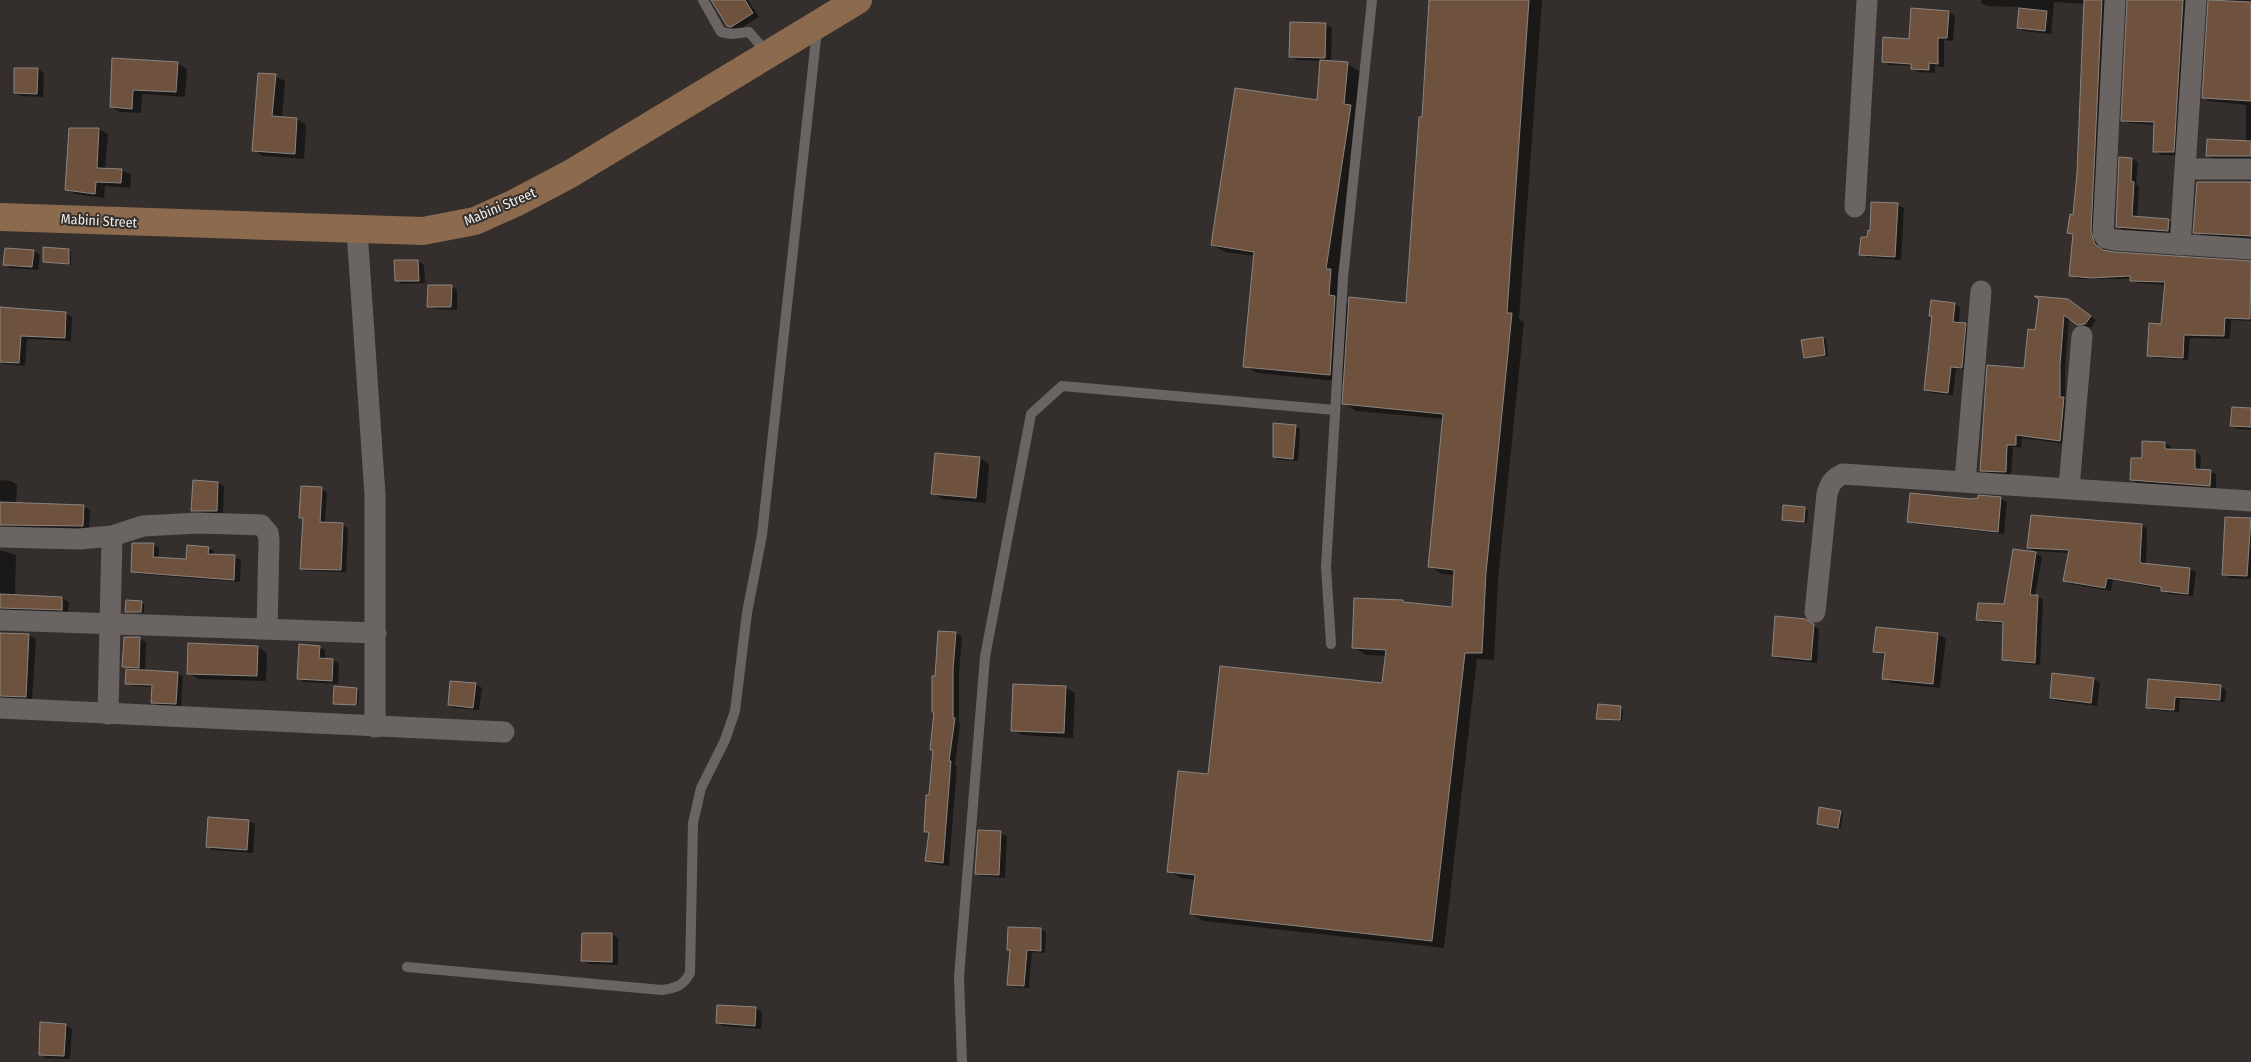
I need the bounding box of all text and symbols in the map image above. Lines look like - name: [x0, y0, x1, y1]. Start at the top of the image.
- street label: Mabini Street: [462, 184, 539, 230]
- street label: Mabini Street: [60, 211, 138, 232]

